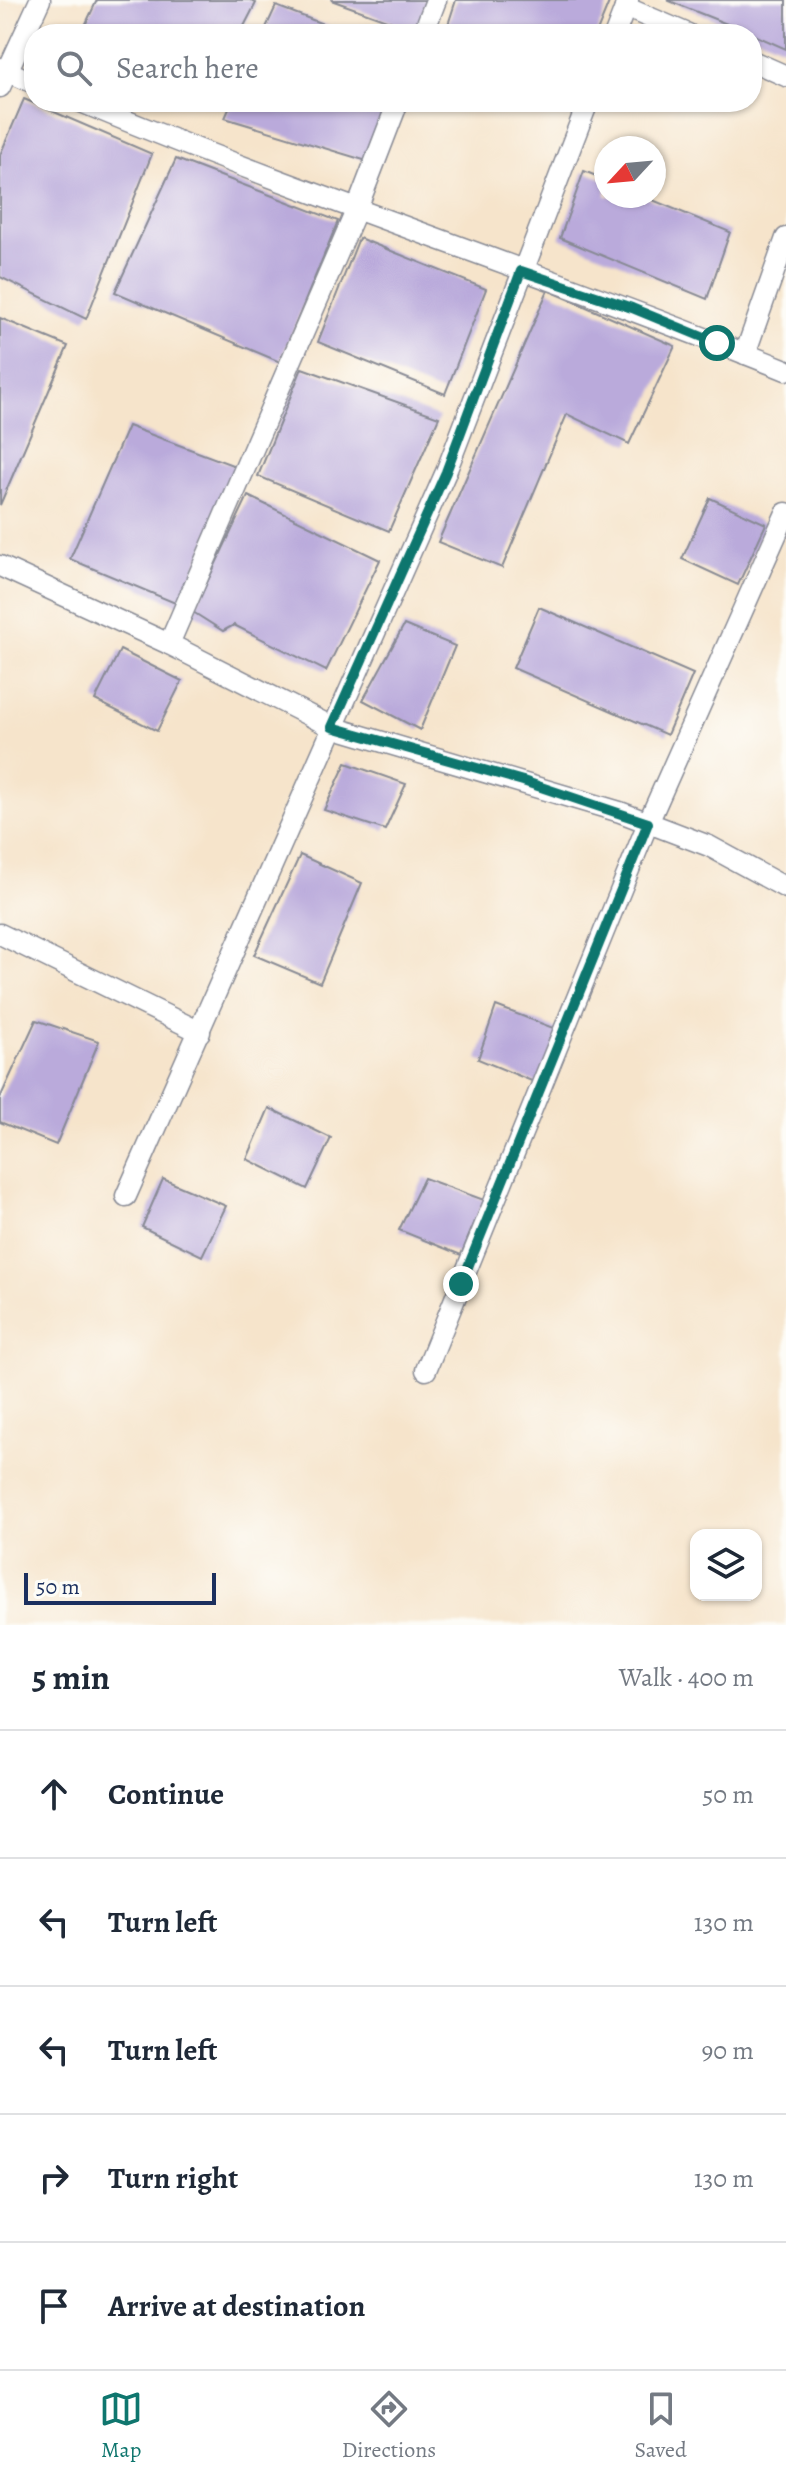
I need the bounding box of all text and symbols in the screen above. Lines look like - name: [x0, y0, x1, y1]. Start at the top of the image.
- search box: [24, 24, 762, 112]
- icon: search: [52, 46, 96, 90]
- text: Search here: [116, 48, 259, 88]
- north arrow: [594, 136, 666, 208]
- route start: [699, 325, 735, 361]
- route end: [443, 1266, 479, 1302]
- map controls: [690, 1529, 762, 1601]
- button: layers: [690, 1529, 762, 1601]
- scale bar: [24, 1569, 216, 1605]
- text: 50 m: [36, 1572, 80, 1602]
- text: 5 min: [32, 1654, 110, 1701]
- text: Walk · 400 m: [619, 1660, 754, 1695]
- icon: ahead: [32, 1772, 76, 1816]
- text: Continue: [108, 1774, 224, 1814]
- text: 50 m: [702, 1777, 754, 1812]
- icon: left: [32, 1900, 76, 1944]
- text: Turn left: [108, 1902, 217, 1942]
- text: 130 m: [694, 1905, 754, 1940]
- icon: left: [32, 2028, 76, 2072]
- text: Turn left: [108, 2030, 217, 2070]
- text: 90 m: [702, 2033, 754, 2068]
- icon: right: [32, 2156, 76, 2200]
- text: Turn right: [108, 2158, 238, 2198]
- text: 130 m: [694, 2161, 754, 2196]
- icon: arrive: [32, 2284, 76, 2328]
- text: Arrive at destination: [108, 2286, 365, 2326]
- tab: Map: [99, 2387, 143, 2465]
- tab: Directions: [342, 2387, 436, 2465]
- tab: Saved: [635, 2387, 687, 2465]

